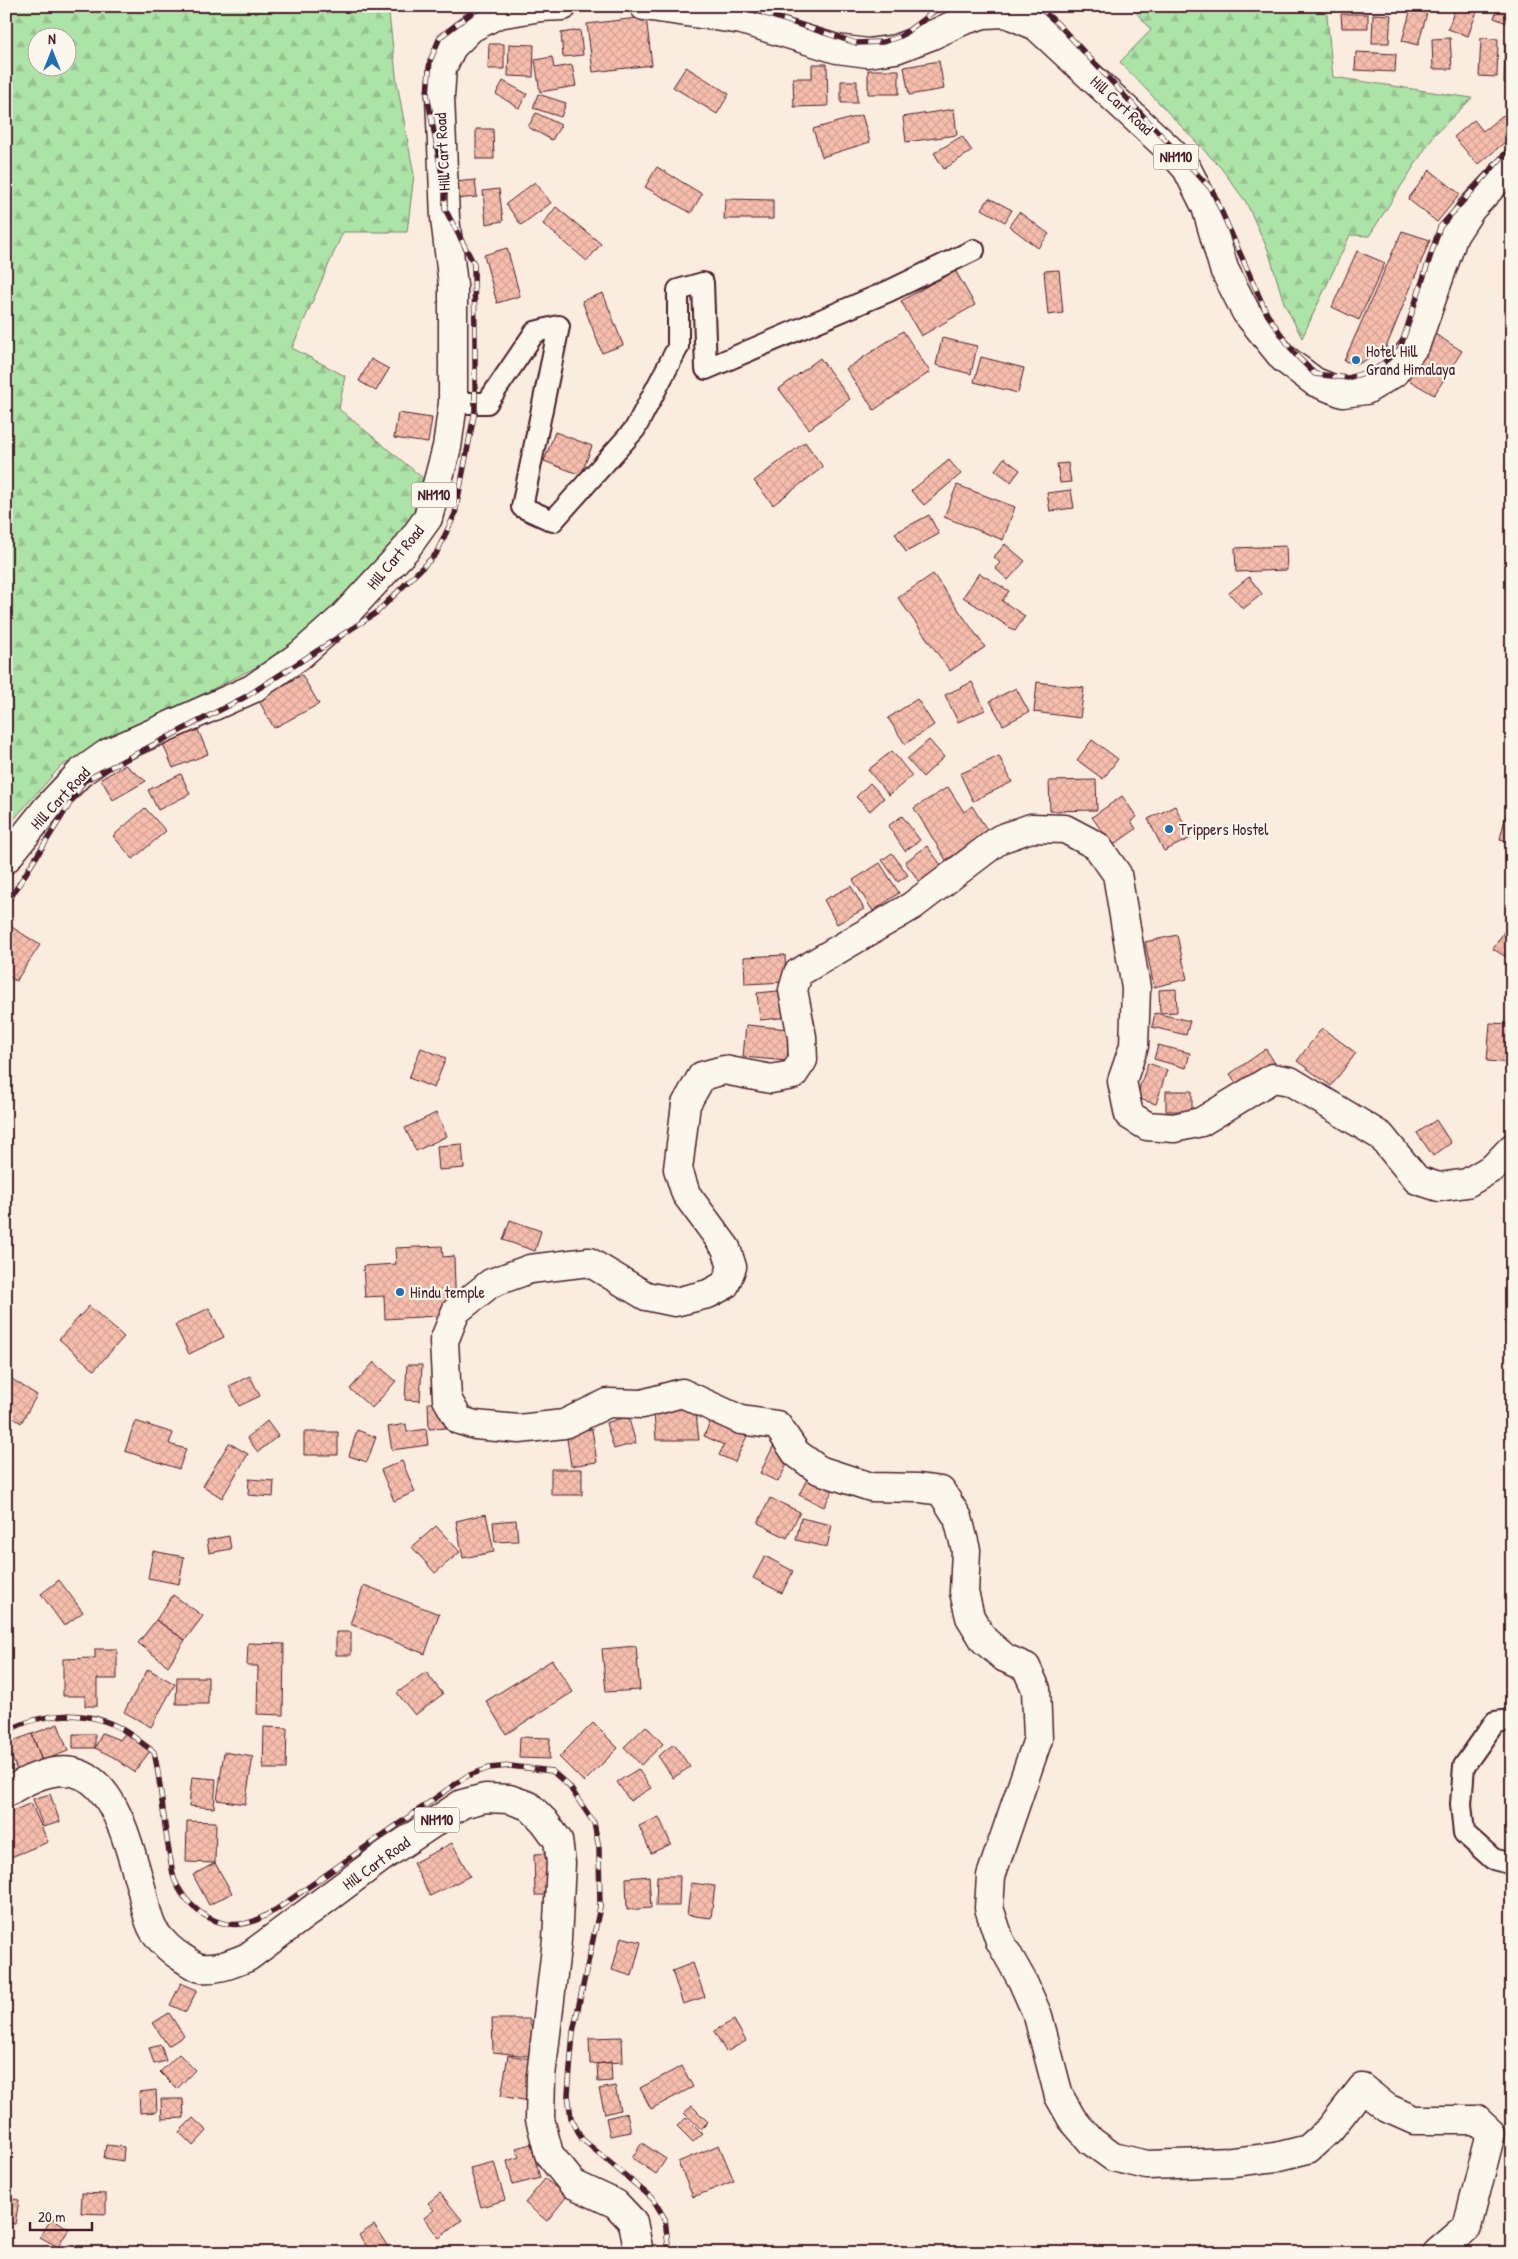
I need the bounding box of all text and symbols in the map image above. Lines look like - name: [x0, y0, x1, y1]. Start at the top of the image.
- north arrow: [28, 28, 78, 78]
- text: N: [48, 29, 56, 48]
- street label: Hill Cart Road: [1086, 70, 1158, 140]
- street label: Hill Cart Road: [429, 112, 455, 192]
- road number: NH110: [1154, 144, 1198, 170]
- place label: Hotel Hill Grand Himalaya: [1366, 340, 1455, 380]
- marker: Hotel Hill Grand Himalaya: [1350, 354, 1362, 366]
- road number: NH110: [412, 482, 456, 508]
- street label: Hill Cart Road: [361, 520, 429, 594]
- street label: Hill Cart Road: [25, 762, 95, 834]
- place label: Trippers Hostel: [1179, 818, 1269, 840]
- marker: Trippers Hostel: [1163, 823, 1175, 835]
- place label: Hindu temple: [410, 1281, 485, 1303]
- marker: Hindu temple: [394, 1286, 406, 1298]
- road number: NH110: [414, 1808, 460, 1832]
- street label: Hill Cart Road: [338, 1831, 414, 1895]
- scale bar: [30, 2199, 92, 2231]
- text: 20 m: [38, 2206, 65, 2227]

